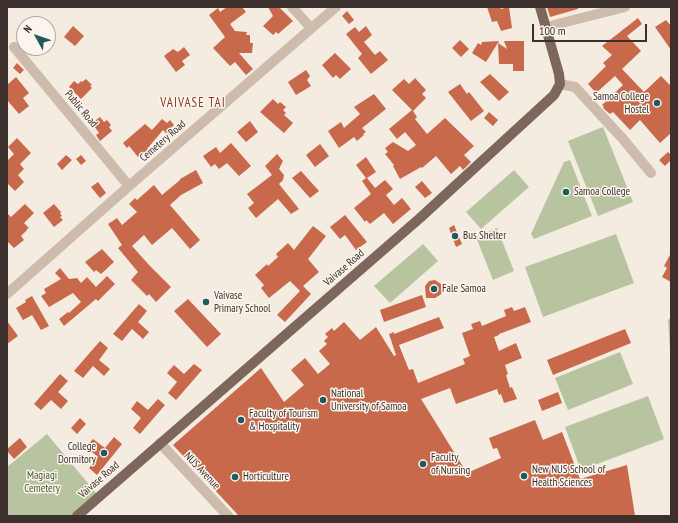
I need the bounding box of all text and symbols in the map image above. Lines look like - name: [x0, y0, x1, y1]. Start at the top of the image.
- north arrow: [16, 16, 56, 56]
- scale bar: [534, 16, 649, 42]
- text: N: [20, 22, 35, 36]
- text: 100 m: [539, 23, 566, 38]
- street label: Public Road: [62, 88, 100, 130]
- place label: Samoa College Hostel: [593, 90, 649, 116]
- district label: VAIVASE TAI: [160, 95, 226, 111]
- marker: Samoa College Hostel: [652, 98, 662, 108]
- street label: Cemetery Road: [137, 117, 189, 165]
- place label: Samoa College: [574, 185, 630, 199]
- marker: Samoa College: [561, 187, 571, 197]
- place label: Bus Shelter: [463, 229, 506, 243]
- marker: Bus Shelter: [450, 231, 460, 241]
- street label: Vaivase Road: [321, 247, 367, 289]
- place label: Fale Samoa: [442, 282, 486, 296]
- marker: Fale Samoa: [429, 284, 439, 294]
- place label: Vaivase Primary School: [214, 289, 271, 315]
- marker: Vaivase Primary School: [201, 297, 211, 307]
- place label: National University of Samoa: [331, 387, 407, 413]
- marker: National University of Samoa: [318, 395, 328, 405]
- place label: Faculty of Tourism & Hospitality: [249, 407, 318, 433]
- marker: Faculty of Tourism & Hospitality: [236, 415, 246, 425]
- place label: College Dormitory: [58, 440, 96, 466]
- marker: College Dormitory: [99, 448, 109, 458]
- street label: NUS Avenue: [181, 449, 223, 493]
- place label: Faculty of Nursing: [431, 451, 470, 477]
- street label: Vaivase Road: [76, 459, 122, 501]
- marker: Faculty of Nursing: [418, 459, 428, 469]
- place label: New NUS School of Health Sciences: [532, 463, 605, 489]
- park label: Magiagi Cemetery: [24, 469, 60, 495]
- place label: Horticulture: [243, 470, 289, 484]
- marker: New NUS School of Health Sciences: [519, 471, 529, 481]
- marker: Horticulture: [230, 472, 240, 482]

